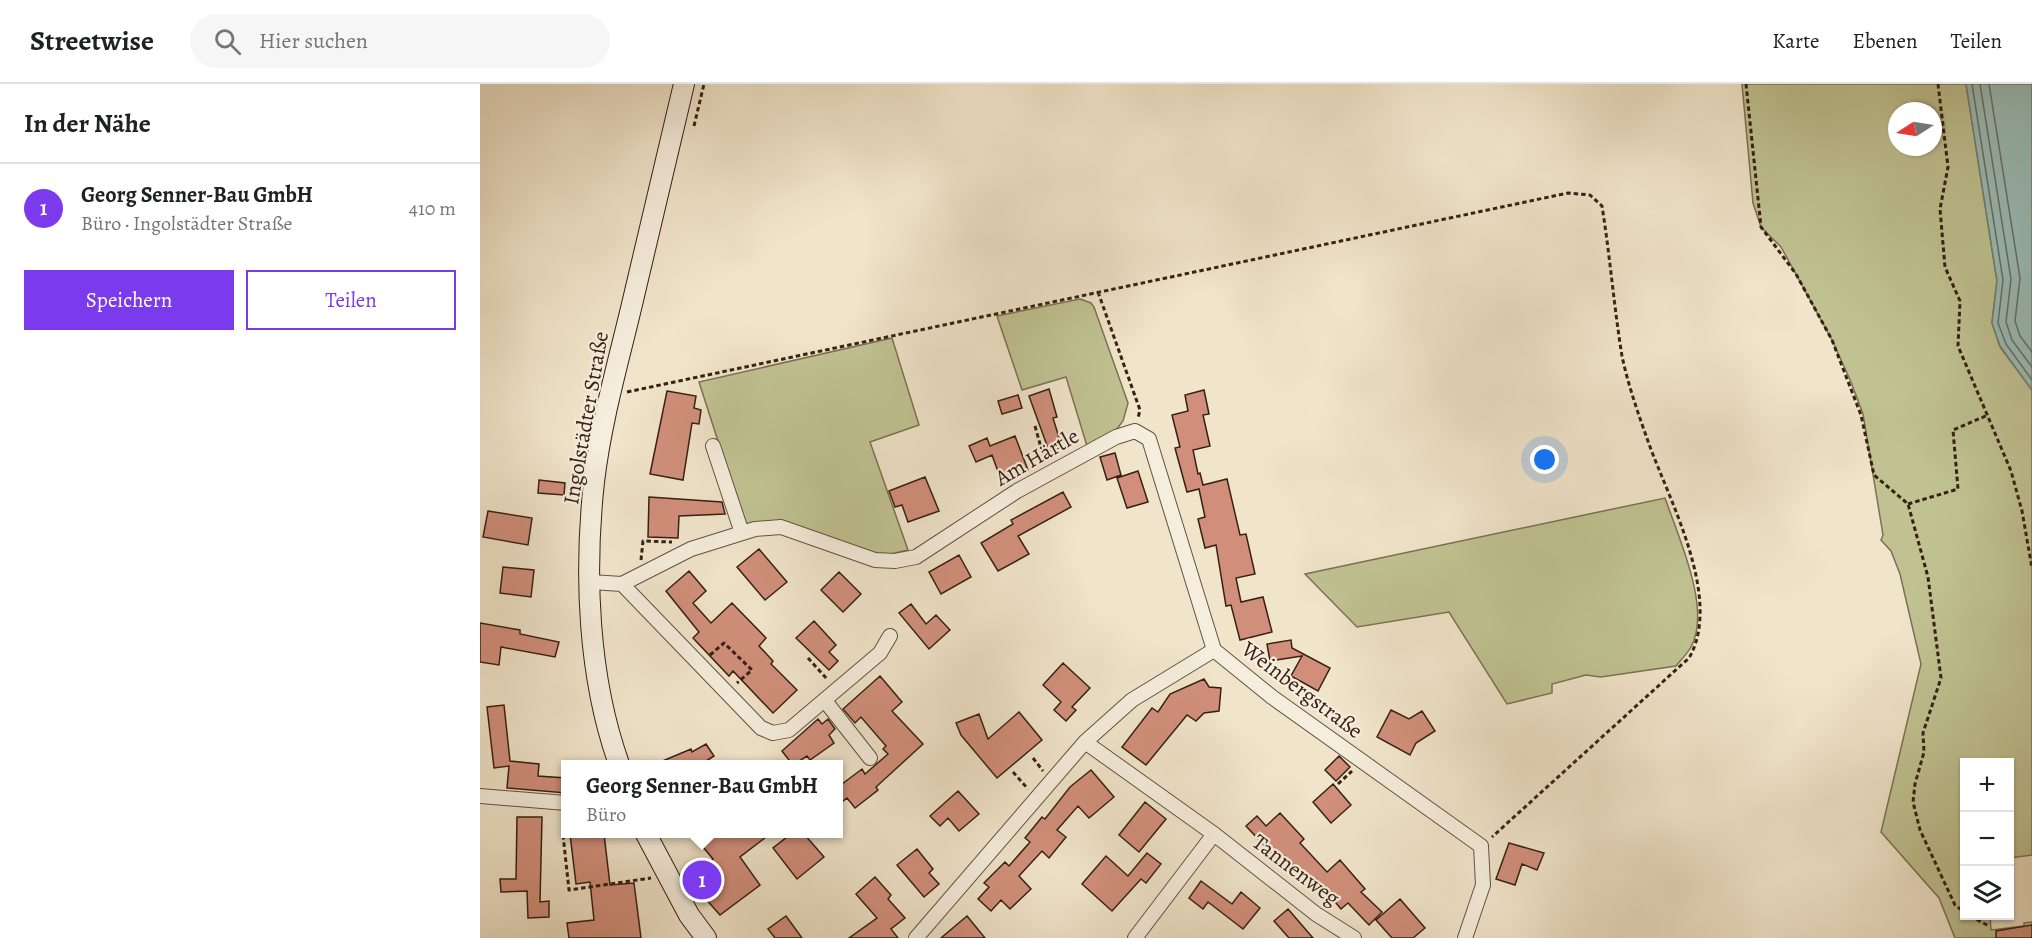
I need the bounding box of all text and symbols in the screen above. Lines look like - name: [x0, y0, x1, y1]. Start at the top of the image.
- search box: [190, 14, 610, 68]
- text: Streetwise: [30, 22, 154, 60]
- icon: search: [211, 25, 244, 58]
- text: Hier suchen: [259, 26, 368, 56]
- text: Karte: [1772, 27, 1820, 55]
- text: Ebenen: [1853, 27, 1917, 55]
- text: Teilen: [1950, 27, 2002, 55]
- north arrow: [1888, 102, 1942, 156]
- text: In der Nähe: [24, 106, 151, 141]
- text: Georg Senner-Bau GmbH: [81, 180, 313, 210]
- text: 1: [40, 195, 47, 222]
- text: 410 m: [409, 195, 456, 222]
- text: Büro · Ingolstädter Straße: [81, 210, 293, 237]
- button: Speichern: [24, 270, 234, 330]
- button: Teilen: [246, 270, 456, 330]
- street label: Ingolstädter Straße: [556, 329, 616, 507]
- street label: Am Härtle: [989, 421, 1085, 494]
- your location: [1530, 445, 1559, 474]
- street label: Weinbergstraße: [1234, 634, 1369, 746]
- map controls: [1960, 758, 2014, 920]
- button: +: [1960, 758, 2014, 812]
- popup: [561, 760, 843, 838]
- text: Georg Senner-Bau GmbH: [586, 771, 818, 801]
- text: Büro: [586, 801, 626, 828]
- button: −: [1960, 812, 2014, 866]
- street label: Tannenweg: [1246, 827, 1346, 913]
- pin: 1: [682, 858, 722, 902]
- button: layers: [1960, 866, 2014, 920]

